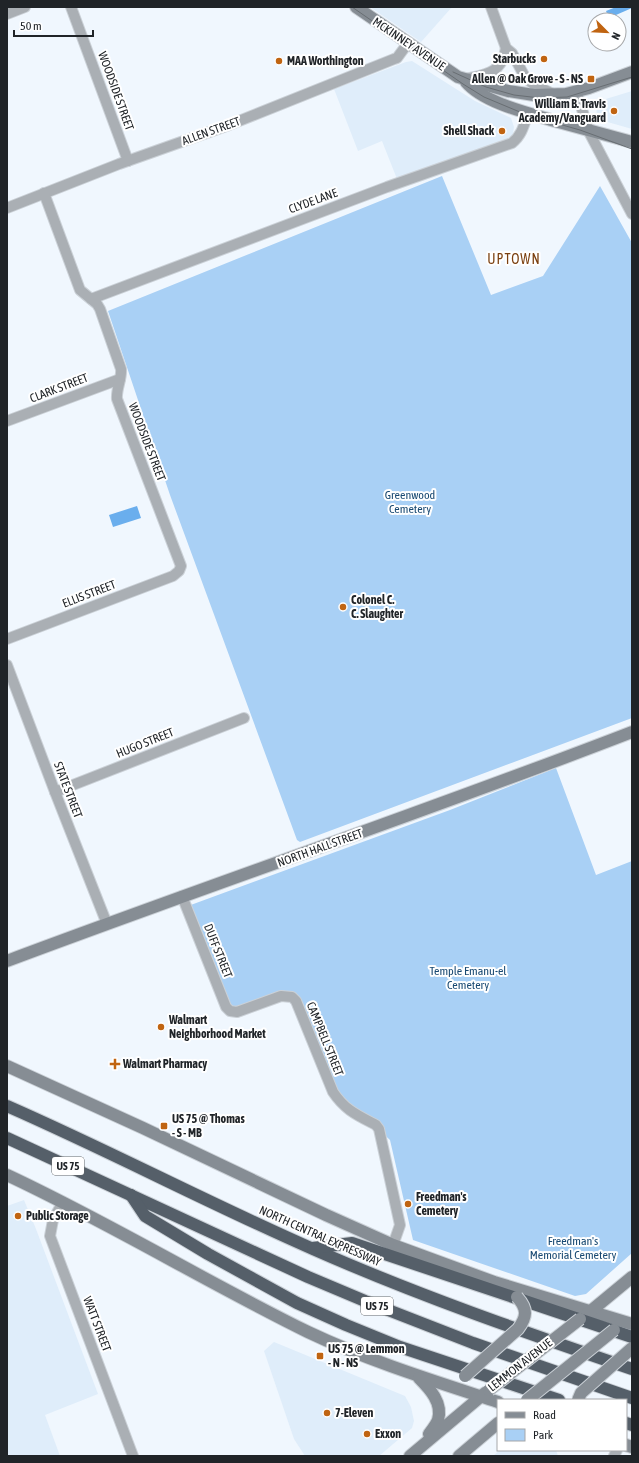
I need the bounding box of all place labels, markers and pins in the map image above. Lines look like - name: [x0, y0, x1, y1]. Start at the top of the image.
- place label: Starbucks: [493, 52, 537, 66]
- place label: MAA Worthington: [287, 54, 364, 68]
- marker: Starbucks: [539, 54, 549, 64]
- marker: MAA Worthington: [274, 56, 284, 66]
- place label: Allen @ Oak Grove - S - NS: [471, 72, 583, 86]
- marker: Allen @ Oak Grove - S - NS: [586, 74, 596, 84]
- place label: William B. Travis Academy/Vanguard: [518, 97, 607, 125]
- marker: William B. Travis Academy/Vanguard: [609, 106, 619, 116]
- place label: Shell Shack: [444, 124, 495, 138]
- marker: Shell Shack: [497, 126, 507, 136]
- place label: Colonel C. C. Slaughter: [351, 593, 404, 621]
- marker: Colonel C. C. Slaughter: [338, 602, 348, 612]
- place label: Walmart Neighborhood Market: [168, 1013, 266, 1041]
- marker: Walmart Neighborhood Market: [156, 1022, 166, 1032]
- place label: Walmart Pharmacy: [122, 1057, 207, 1071]
- marker: Walmart Pharmacy: [110, 1059, 120, 1069]
- place label: US 75 @ Thomas - S - MB: [172, 1112, 245, 1140]
- marker: US 75 @ Thomas - S - MB: [159, 1121, 169, 1131]
- place label: Freedman's Cemetery: [416, 1190, 467, 1218]
- marker: Freedman's Cemetery: [403, 1199, 413, 1209]
- place label: Public Storage: [26, 1209, 89, 1223]
- marker: Public Storage: [13, 1211, 23, 1221]
- place label: US 75 @ Lemmon - N - NS: [328, 1342, 405, 1370]
- marker: US 75 @ Lemmon - N - NS: [315, 1351, 325, 1361]
- place label: 7-Eleven: [335, 1406, 373, 1420]
- marker: 7-Eleven: [322, 1408, 332, 1418]
- place label: Exxon: [375, 1427, 401, 1441]
- marker: Exxon: [362, 1429, 372, 1439]

